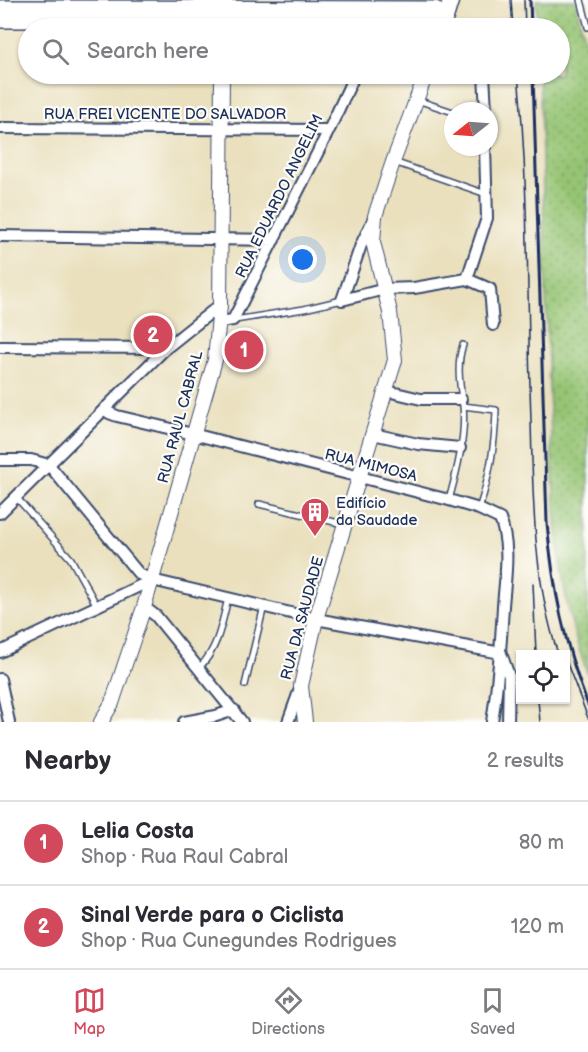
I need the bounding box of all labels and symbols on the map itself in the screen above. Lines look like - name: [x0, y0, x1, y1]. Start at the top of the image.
- north arrow: [444, 102, 498, 156]
- street label: RUA FREI VICENTE DO SALVADOR: [44, 105, 287, 124]
- street label: RUA EDUARDO ANGELIM: [232, 111, 327, 281]
- your location: [288, 245, 317, 274]
- pin: 2: [134, 312, 172, 358]
- pin: 1: [224, 328, 264, 372]
- street label: RUA RAUL CABRAL: [154, 349, 207, 485]
- street label: RUA MIMOSA: [323, 445, 420, 486]
- place label: Edifício da Saudade: [336, 494, 417, 530]
- building icon: Edifício da Saudade: [299, 496, 331, 538]
- street label: RUA DA SAUDADE: [277, 554, 328, 682]

